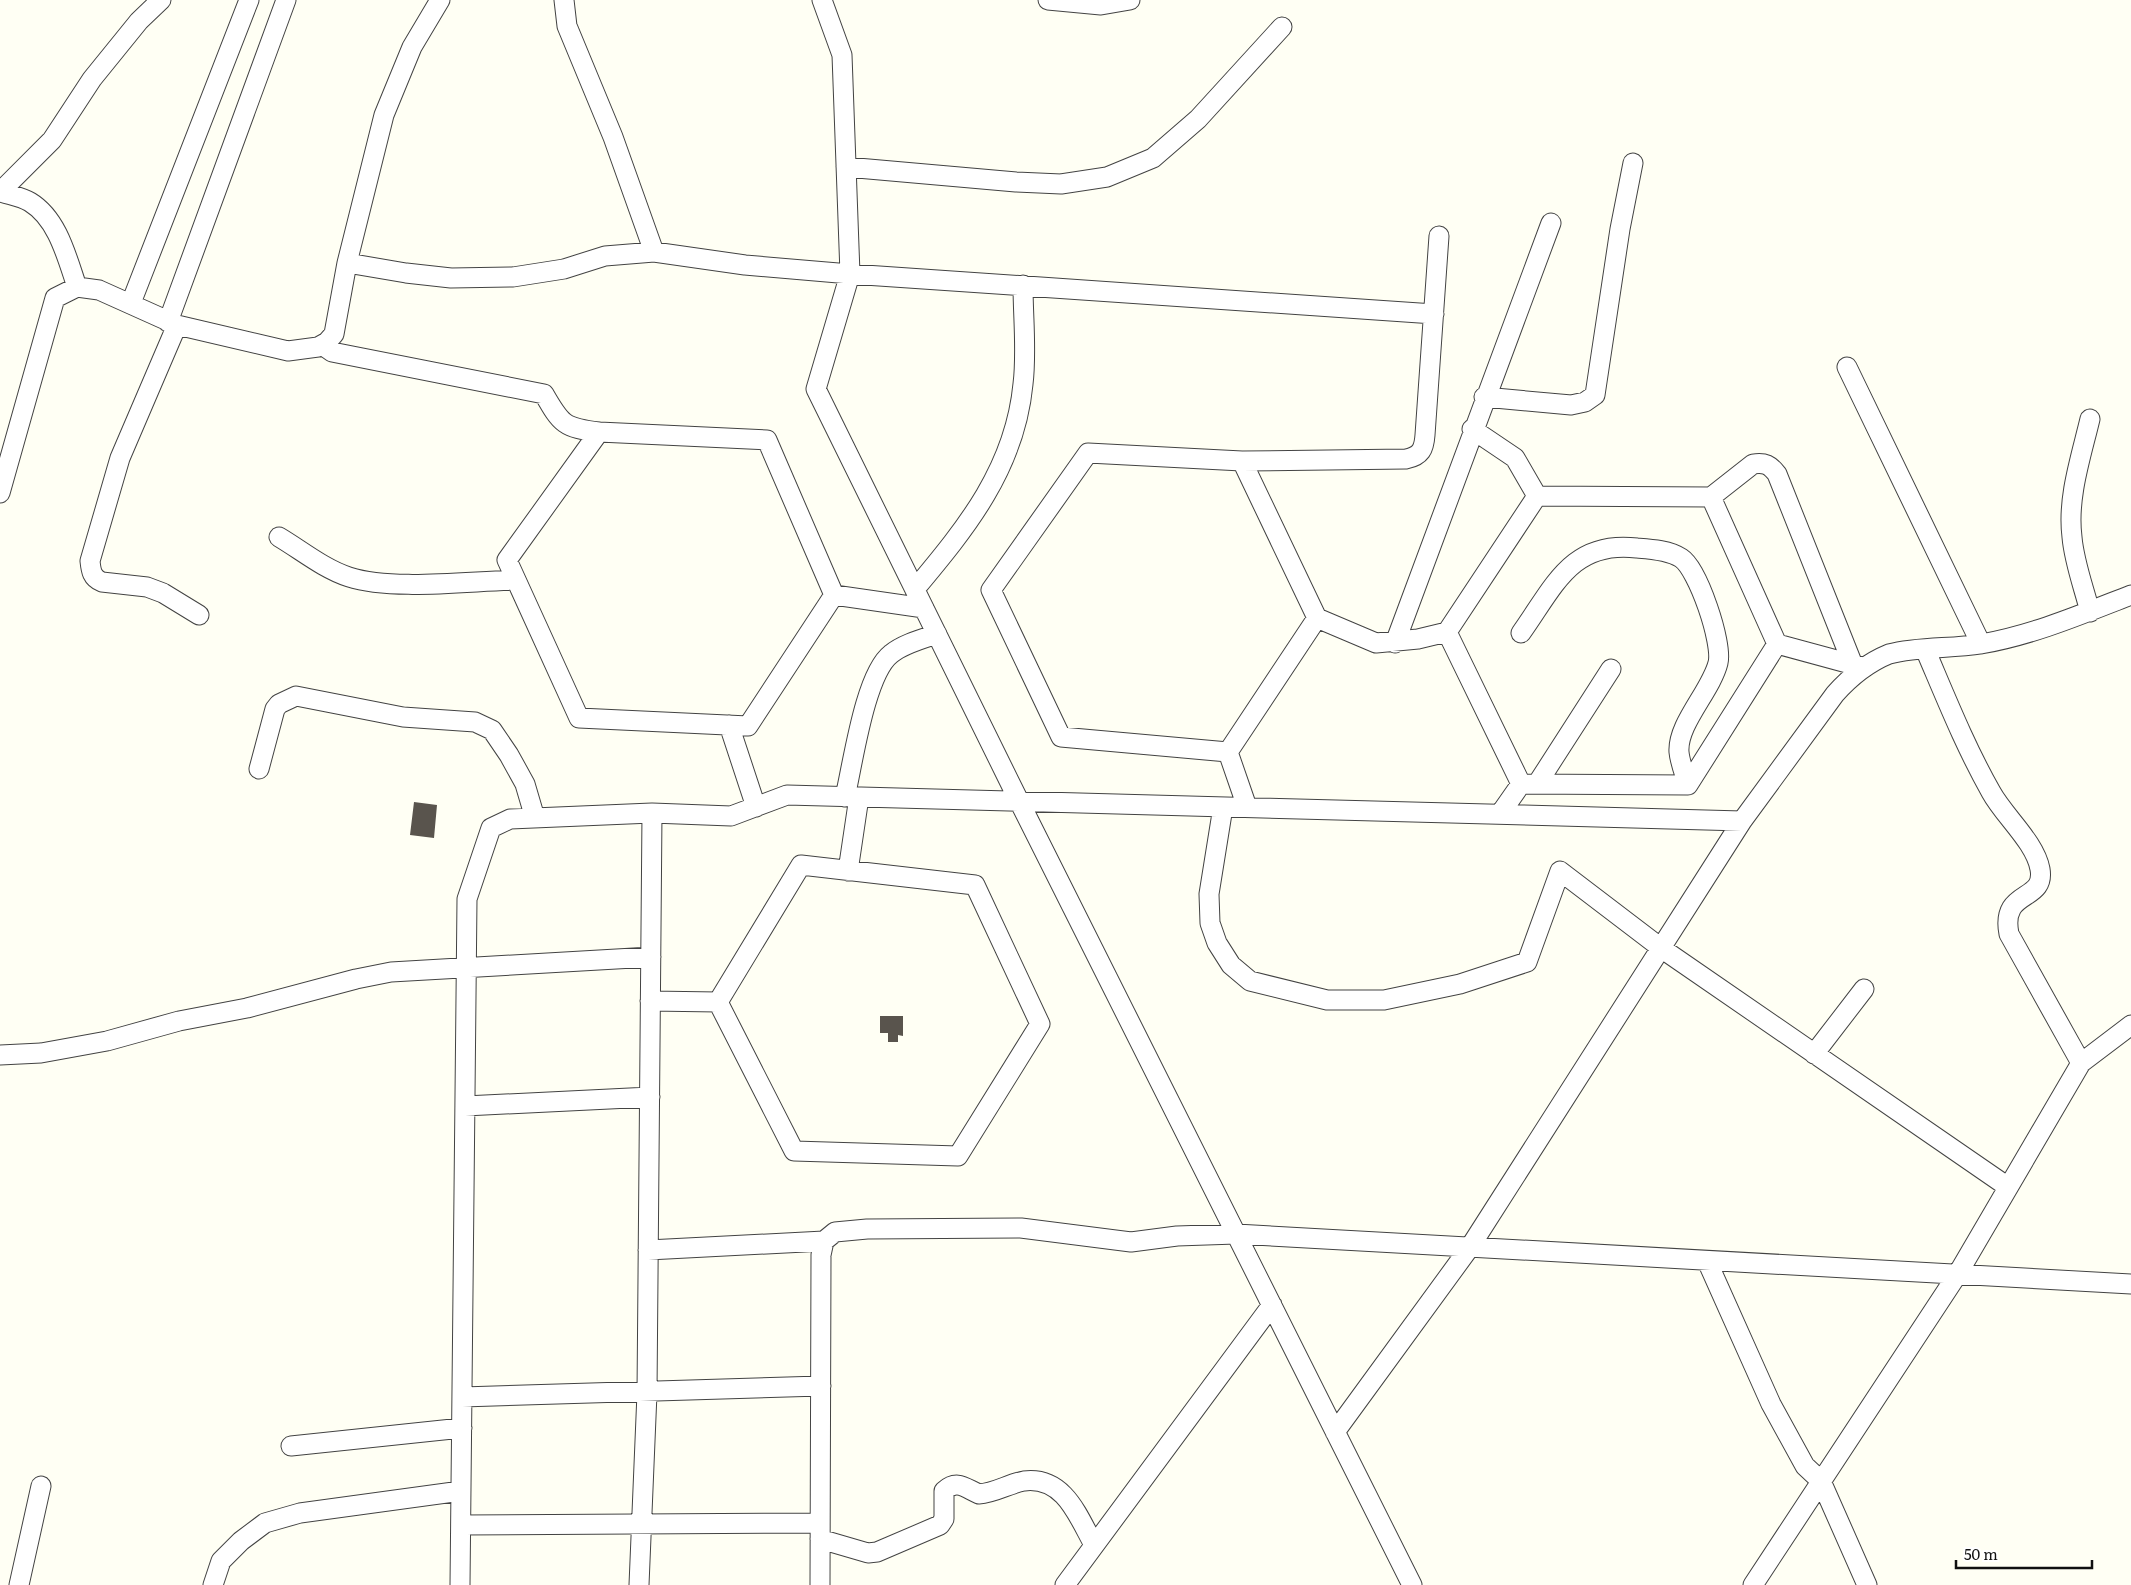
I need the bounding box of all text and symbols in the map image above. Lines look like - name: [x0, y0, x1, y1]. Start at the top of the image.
- scale bar: [1956, 1538, 2092, 1570]
- text: 50 m: [1964, 1542, 1998, 1565]

